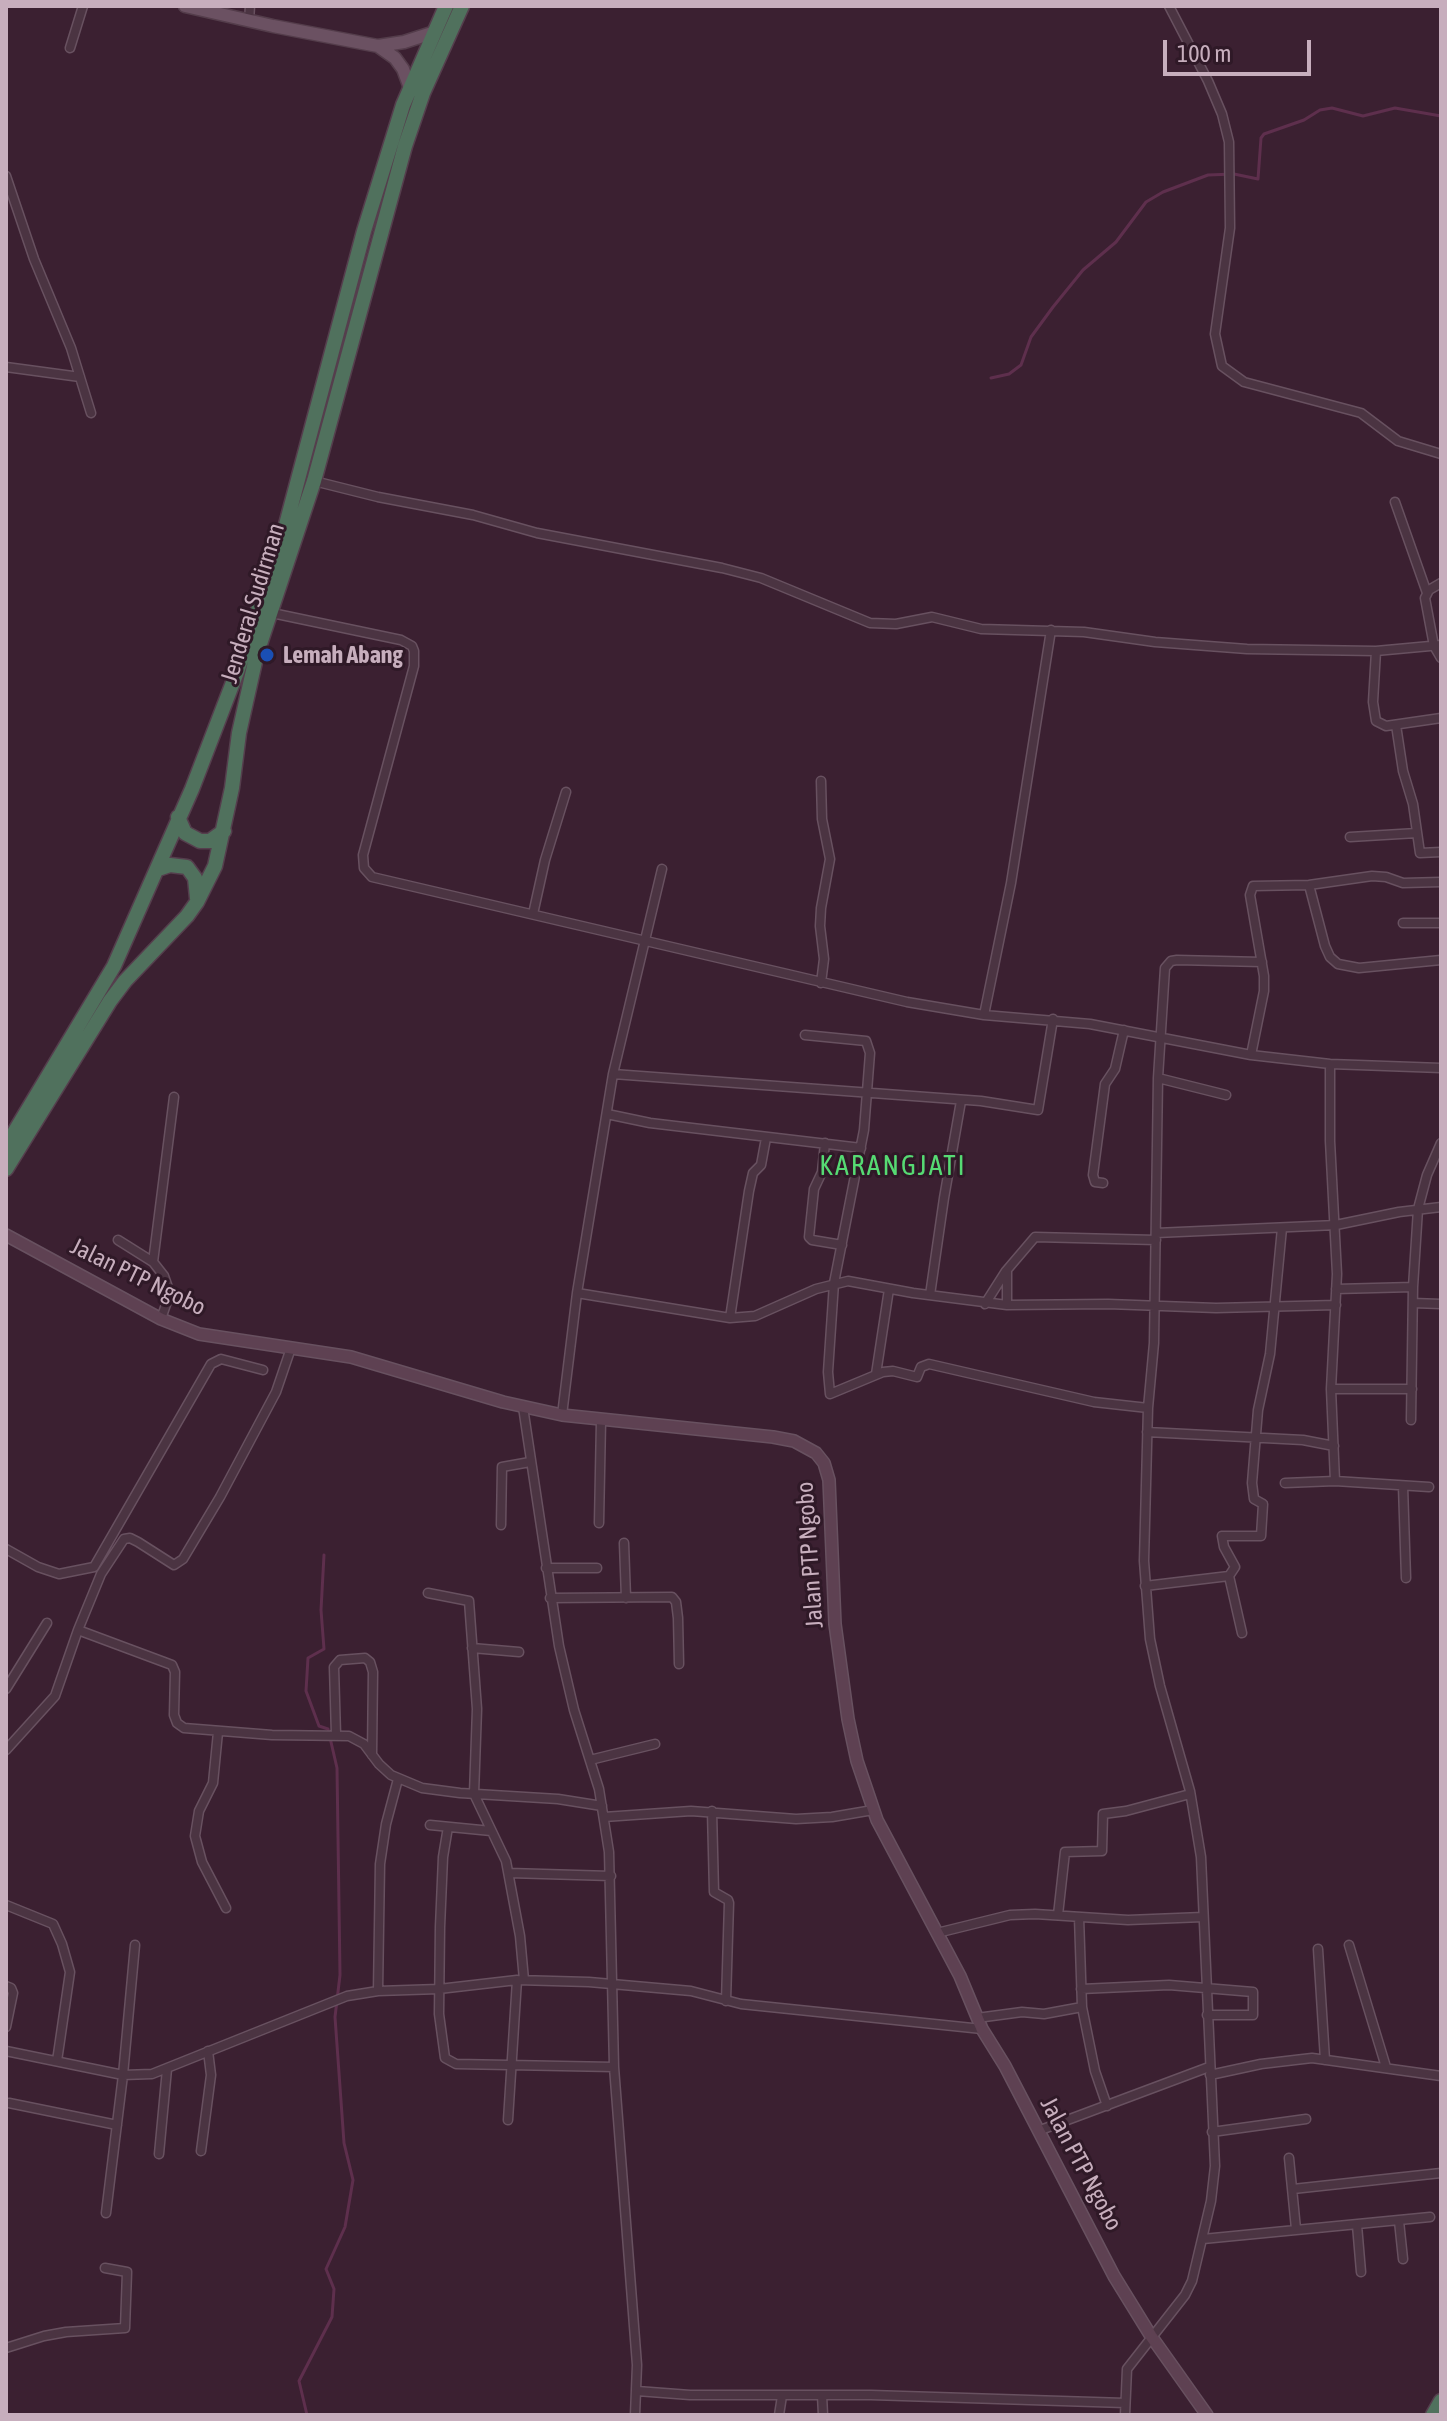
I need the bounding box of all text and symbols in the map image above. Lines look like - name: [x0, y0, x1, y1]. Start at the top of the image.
- scale bar: [1167, 24, 1315, 74]
- text: 100 m: [1177, 40, 1231, 67]
- street label: Jenderal Sudirman: [215, 520, 291, 686]
- place label: Lemah Abang: [283, 641, 403, 669]
- marker: Lemah Abang: [258, 646, 276, 664]
- district label: KARANGJATI: [819, 1149, 967, 1183]
- street label: Jalan PTP Ngobo: [66, 1232, 210, 1322]
- street label: Jalan PTP Ngobo: [791, 1481, 829, 1629]
- street label: Jalan PTP Ngobo: [1034, 2093, 1128, 2235]

